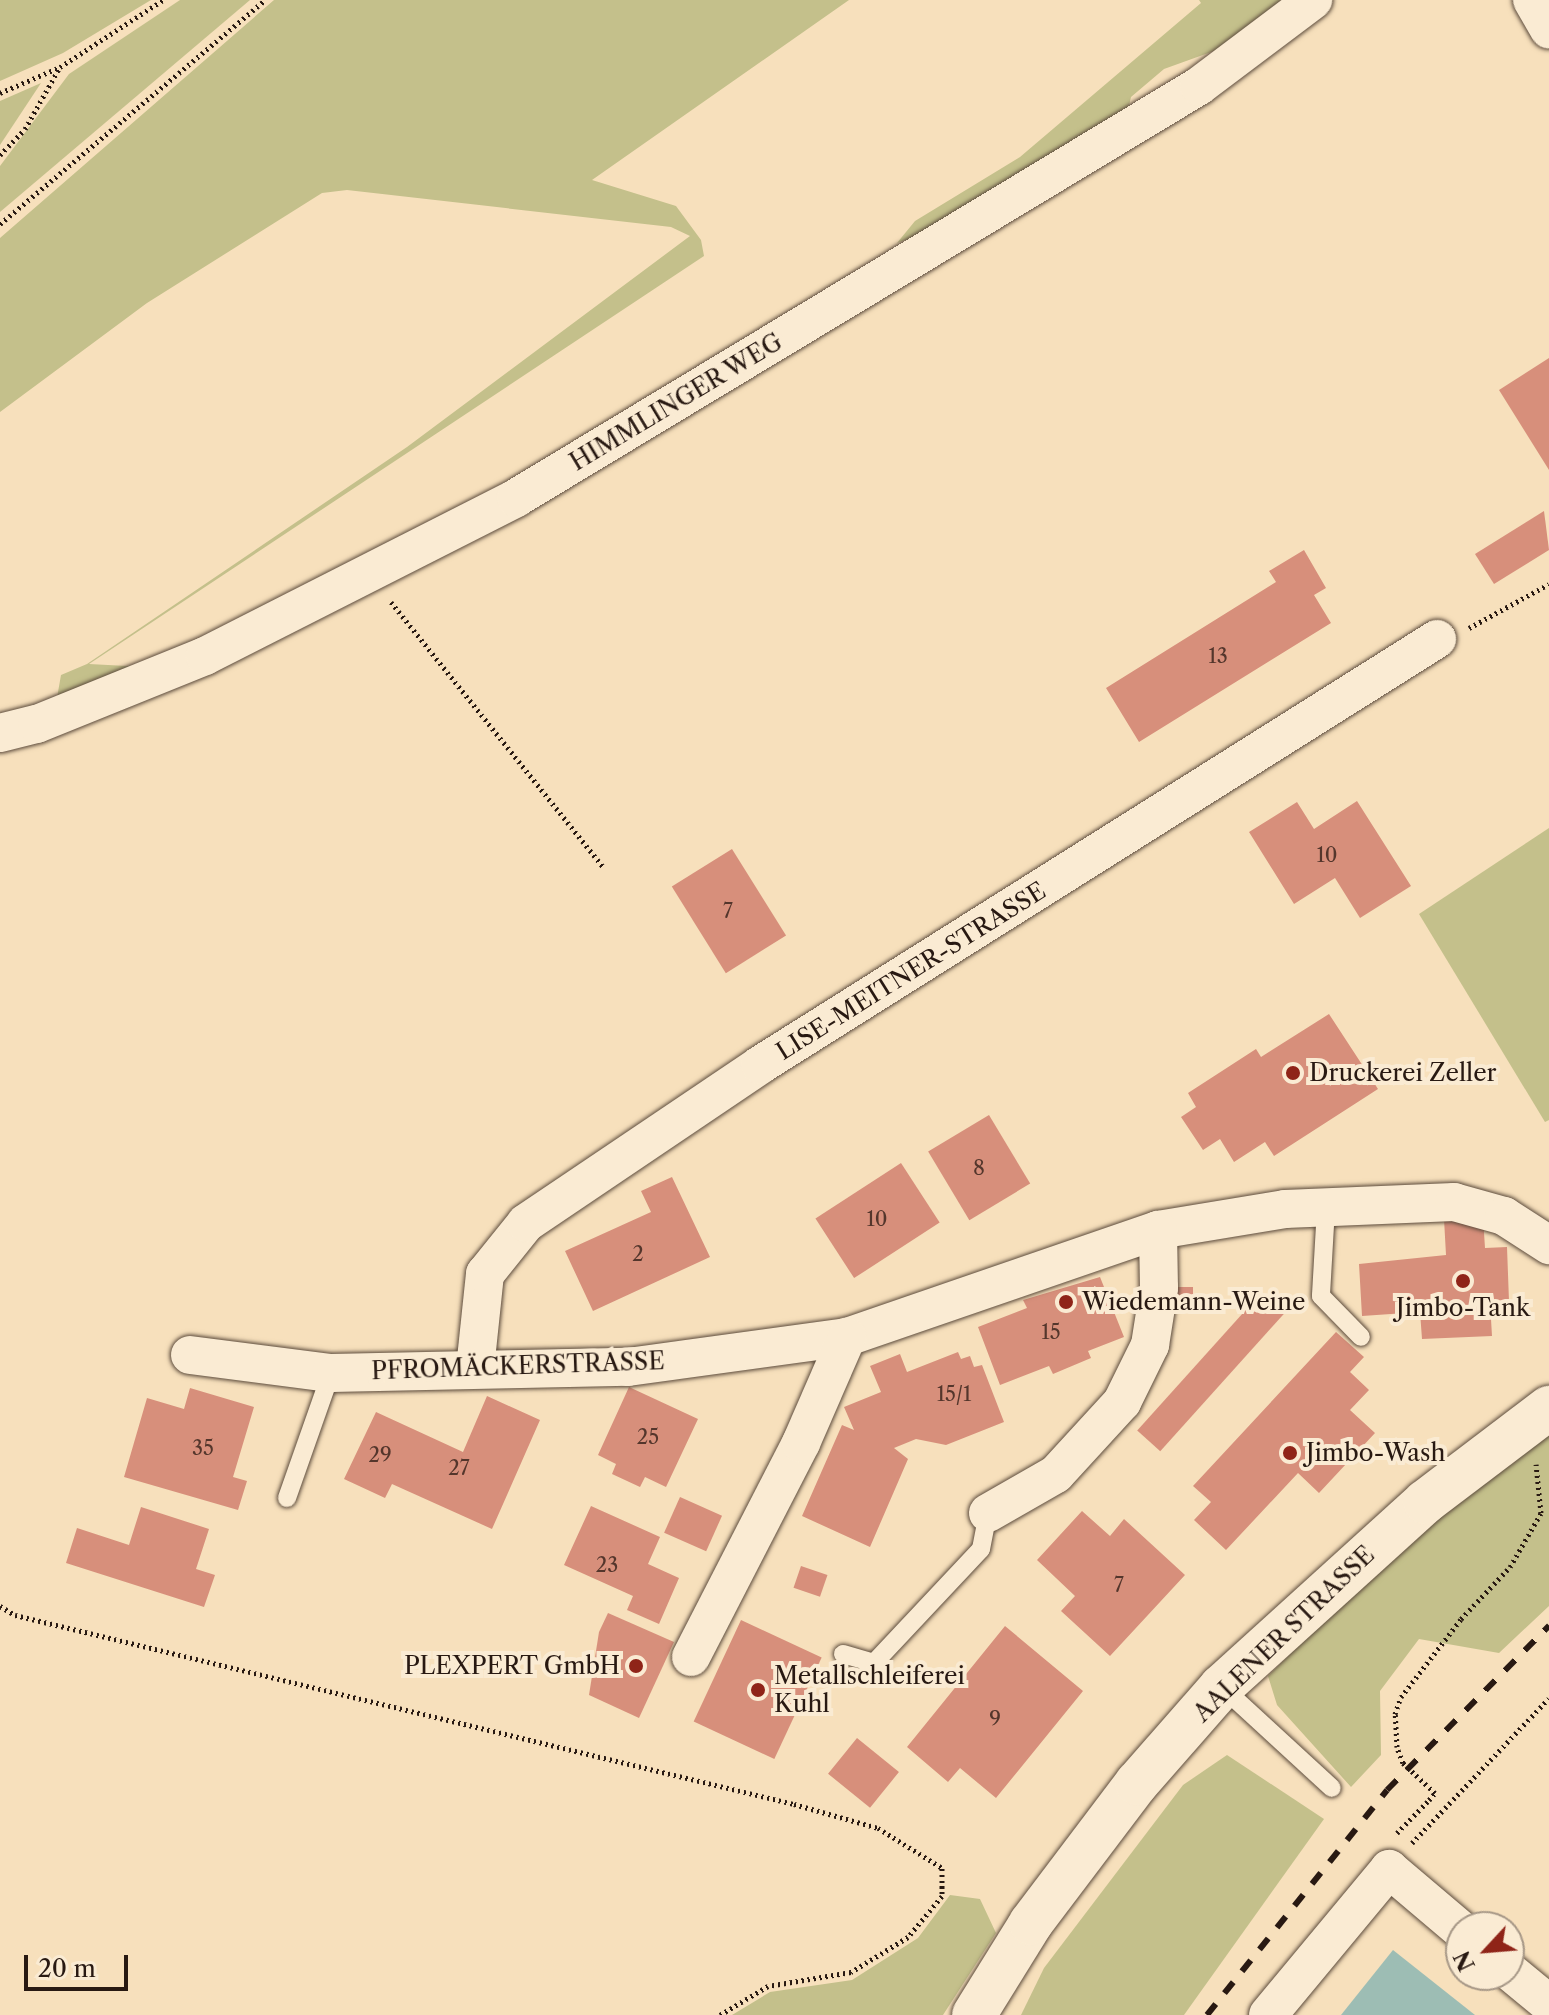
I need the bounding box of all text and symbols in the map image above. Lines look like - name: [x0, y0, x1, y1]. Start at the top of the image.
- street label: HIMMLINGER WEG: [564, 327, 788, 477]
- house number: 13: [1208, 644, 1228, 668]
- house number: 10: [1316, 843, 1338, 867]
- street label: LISE-MEITNER-STRASSE: [771, 876, 1051, 1066]
- house number: 7: [723, 899, 733, 923]
- place label: Druckerei Zeller: [1309, 1059, 1497, 1087]
- marker: Druckerei Zeller: [1284, 1064, 1302, 1082]
- house number: 8: [973, 1156, 985, 1180]
- house number: 10: [866, 1207, 888, 1231]
- house number: 2: [632, 1242, 644, 1266]
- marker: Jimbo-Tank: [1454, 1272, 1472, 1290]
- place label: Wiedemann-Weine: [1082, 1288, 1305, 1316]
- marker: Wiedemann-Weine: [1057, 1293, 1075, 1311]
- place label: Jimbo-Tank: [1396, 1294, 1530, 1322]
- house number: 15: [1041, 1320, 1061, 1344]
- street label: PFROMÄCKERSTRASSE: [371, 1346, 665, 1386]
- house number: 15/1: [937, 1382, 971, 1406]
- house number: 25: [637, 1425, 659, 1449]
- house number: 35: [192, 1436, 214, 1460]
- place label: Jimbo-Wash: [1306, 1439, 1445, 1467]
- house number: 29: [368, 1443, 392, 1467]
- marker: Jimbo-Wash: [1281, 1444, 1299, 1462]
- house number: 27: [448, 1456, 470, 1480]
- street label: AALENER STRASSE: [1187, 1540, 1381, 1728]
- house number: 23: [596, 1553, 618, 1577]
- house number: 7: [1114, 1573, 1124, 1597]
- place label: PLEXPERT GmbH: [403, 1652, 620, 1680]
- marker: PLEXPERT GmbH: [627, 1657, 645, 1675]
- place label: Metallschleiferei Kuhl: [774, 1662, 965, 1718]
- marker: Metallschleiferei Kuhl: [749, 1681, 767, 1699]
- house number: 9: [989, 1707, 1001, 1731]
- north arrow: [1445, 1911, 1525, 1991]
- scale bar: [28, 1939, 132, 1989]
- text: N: [1448, 1946, 1481, 1975]
- text: 20 m: [38, 1954, 96, 1983]

